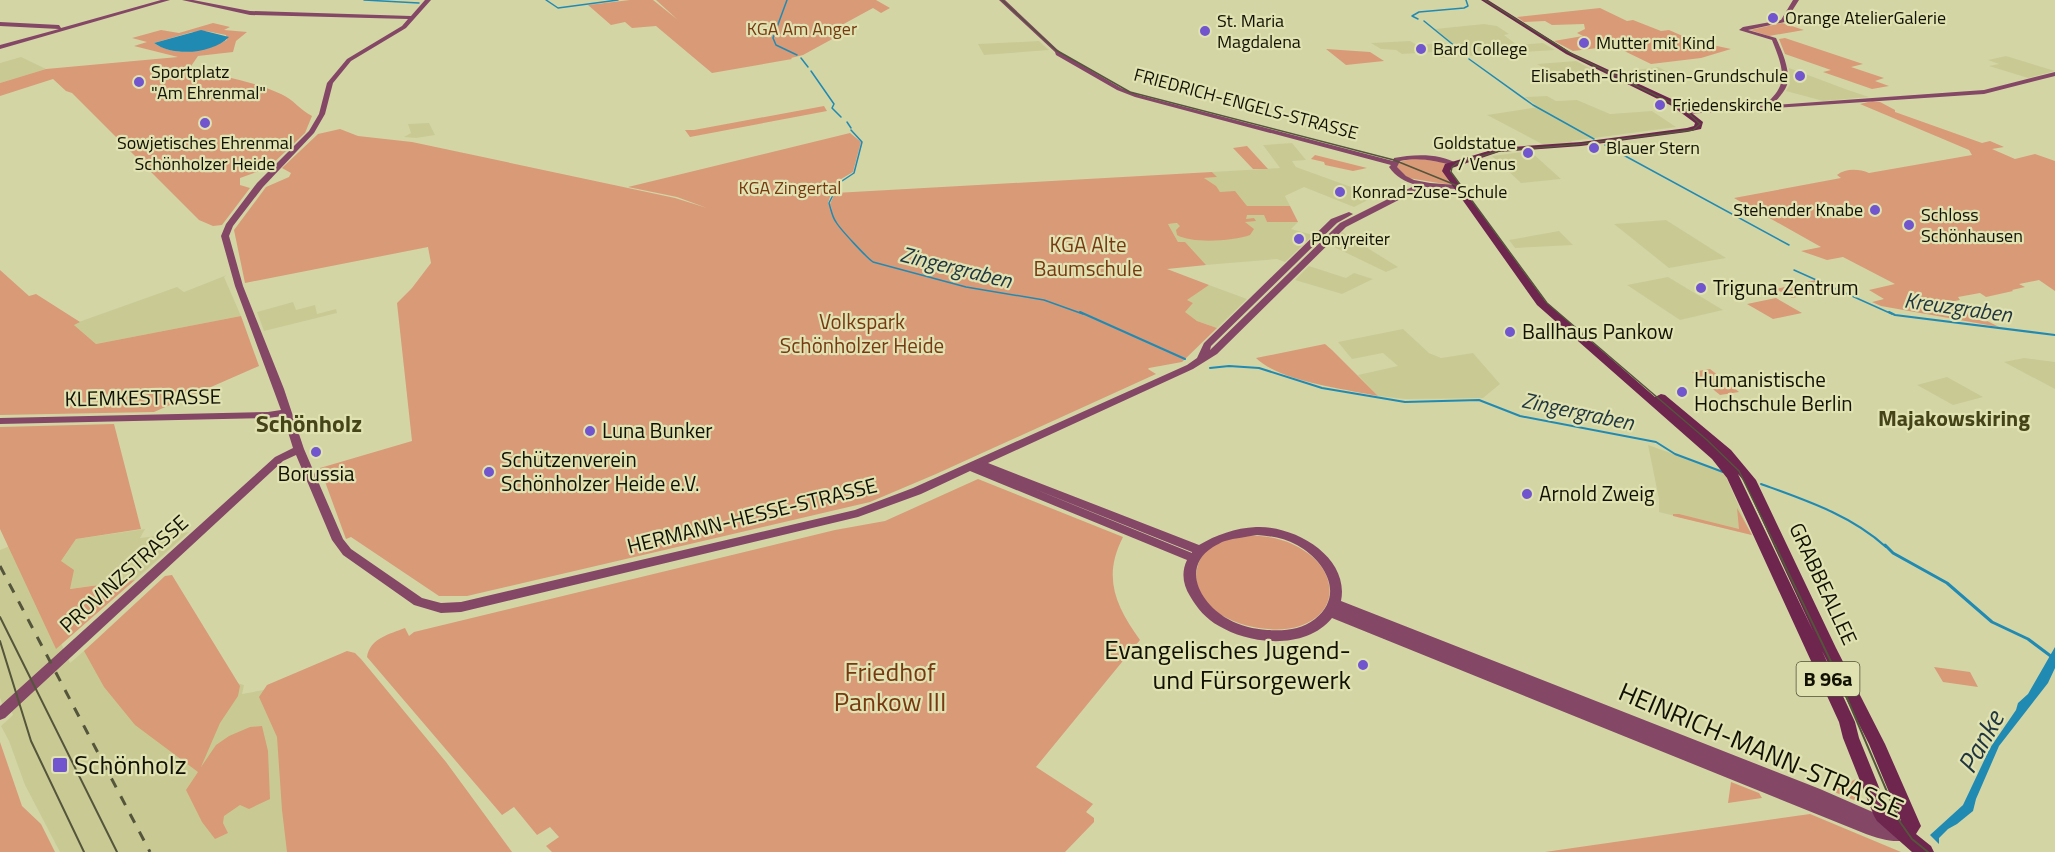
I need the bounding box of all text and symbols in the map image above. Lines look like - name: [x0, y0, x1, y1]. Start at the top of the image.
- place label: Orange AtelierGalerie: [1785, 4, 1946, 31]
- place label: St. Maria Magdalena: [1217, 7, 1301, 55]
- marker: Orange AtelierGalerie: [1766, 11, 1780, 25]
- park label: KGA Am Anger: [747, 15, 857, 42]
- marker: St. Maria Magdalena: [1198, 24, 1212, 38]
- place label: Mutter mit Kind: [1596, 29, 1715, 56]
- place label: Bard College: [1433, 35, 1527, 62]
- marker: Mutter mit Kind: [1577, 36, 1591, 50]
- marker: Bard College: [1414, 42, 1428, 56]
- place label: Sportplatz "Am Ehrenmal": [151, 58, 266, 106]
- street label: FRIEDRICH-ENGELS-STRASSE: [1131, 61, 1361, 146]
- place label: Elisabeth-Christinen-Grundschule: [1531, 62, 1788, 89]
- marker: Elisabeth-Christinen-Grundschule: [1793, 69, 1807, 83]
- marker: Sportplatz "Am Ehrenmal": [132, 75, 146, 89]
- place label: Friedenskirche: [1672, 91, 1782, 118]
- marker: Friedenskirche: [1653, 98, 1667, 112]
- marker: Sowjetisches Ehrenmal Schönholzer Heide: [198, 116, 212, 130]
- place label: Sowjetisches Ehrenmal Schönholzer Heide: [117, 129, 293, 177]
- place label: Goldstatue / Venus: [1433, 129, 1516, 177]
- place label: Blauer Stern: [1606, 134, 1700, 161]
- marker: Blauer Stern: [1587, 141, 1601, 155]
- marker: Goldstatue / Venus: [1521, 146, 1535, 160]
- park label: KGA Zingertal: [738, 174, 842, 201]
- place label: Konrad-Zuse-Schule: [1352, 178, 1507, 205]
- marker: Konrad-Zuse-Schule: [1333, 185, 1347, 199]
- place label: Stehender Knabe: [1733, 196, 1863, 223]
- place label: Schloss Schönhausen: [1921, 201, 2023, 249]
- marker: Stehender Knabe: [1868, 203, 1882, 217]
- marker: Schloss Schönhausen: [1902, 218, 1916, 232]
- place label: Ponyreiter: [1311, 225, 1390, 252]
- park label: KGA Alte Baumschule: [1034, 228, 1142, 284]
- marker: Ponyreiter: [1292, 232, 1306, 246]
- water label: Zingergraben: [897, 237, 1016, 298]
- place label: Triguna Zentrum: [1713, 271, 1859, 303]
- marker: Triguna Zentrum: [1694, 281, 1708, 295]
- water label: Kreuzgraben: [1902, 283, 2015, 332]
- park label: Volkspark Schönholzer Heide: [780, 305, 944, 361]
- place label: Ballhaus Pankow: [1522, 315, 1673, 347]
- marker: Ballhaus Pankow: [1503, 325, 1517, 339]
- place label: Humanistische Hochschule Berlin: [1694, 363, 1853, 419]
- street label: KLEMKESTRASSE: [64, 380, 222, 414]
- water label: Zingergraben: [1519, 383, 1638, 440]
- marker: Humanistische Hochschule Berlin: [1675, 385, 1689, 399]
- district label: Majakowskiring: [1878, 401, 2030, 435]
- district label: Schönholz: [256, 405, 362, 441]
- place label: Luna Bunker: [602, 414, 713, 446]
- marker: Luna Bunker: [583, 424, 597, 438]
- place label: Schützenverein Schönholzer Heide e.V.: [501, 443, 700, 499]
- marker: Borussia: [309, 445, 323, 459]
- place label: Borussia: [277, 457, 355, 489]
- marker: Schützenverein Schönholzer Heide e.V.: [482, 465, 496, 479]
- street label: HERMANN-HESSE-STRASSE: [623, 468, 880, 562]
- place label: Arnold Zweig: [1539, 477, 1655, 509]
- marker: Arnold Zweig: [1520, 487, 1534, 501]
- street label: PROVINZSTRASSE: [52, 507, 195, 640]
- street label: GRABBEALLEE: [1782, 517, 1866, 650]
- place label: Evangelisches Jugend- und Fürsorgewerk: [1104, 630, 1351, 699]
- park label: Friedhof Pankow III: [834, 652, 946, 721]
- marker: Evangelisches Jugend- und Fürsorgewerk: [1356, 658, 1370, 672]
- road number: B 96a: [1796, 662, 1860, 696]
- street label: HEINRICH-MANN-STRASSE: [1613, 672, 1910, 827]
- water label: Panke: [1946, 701, 2014, 780]
- place label: Schönholz: [74, 745, 187, 784]
- marker: Schönholz: [51, 756, 69, 774]

